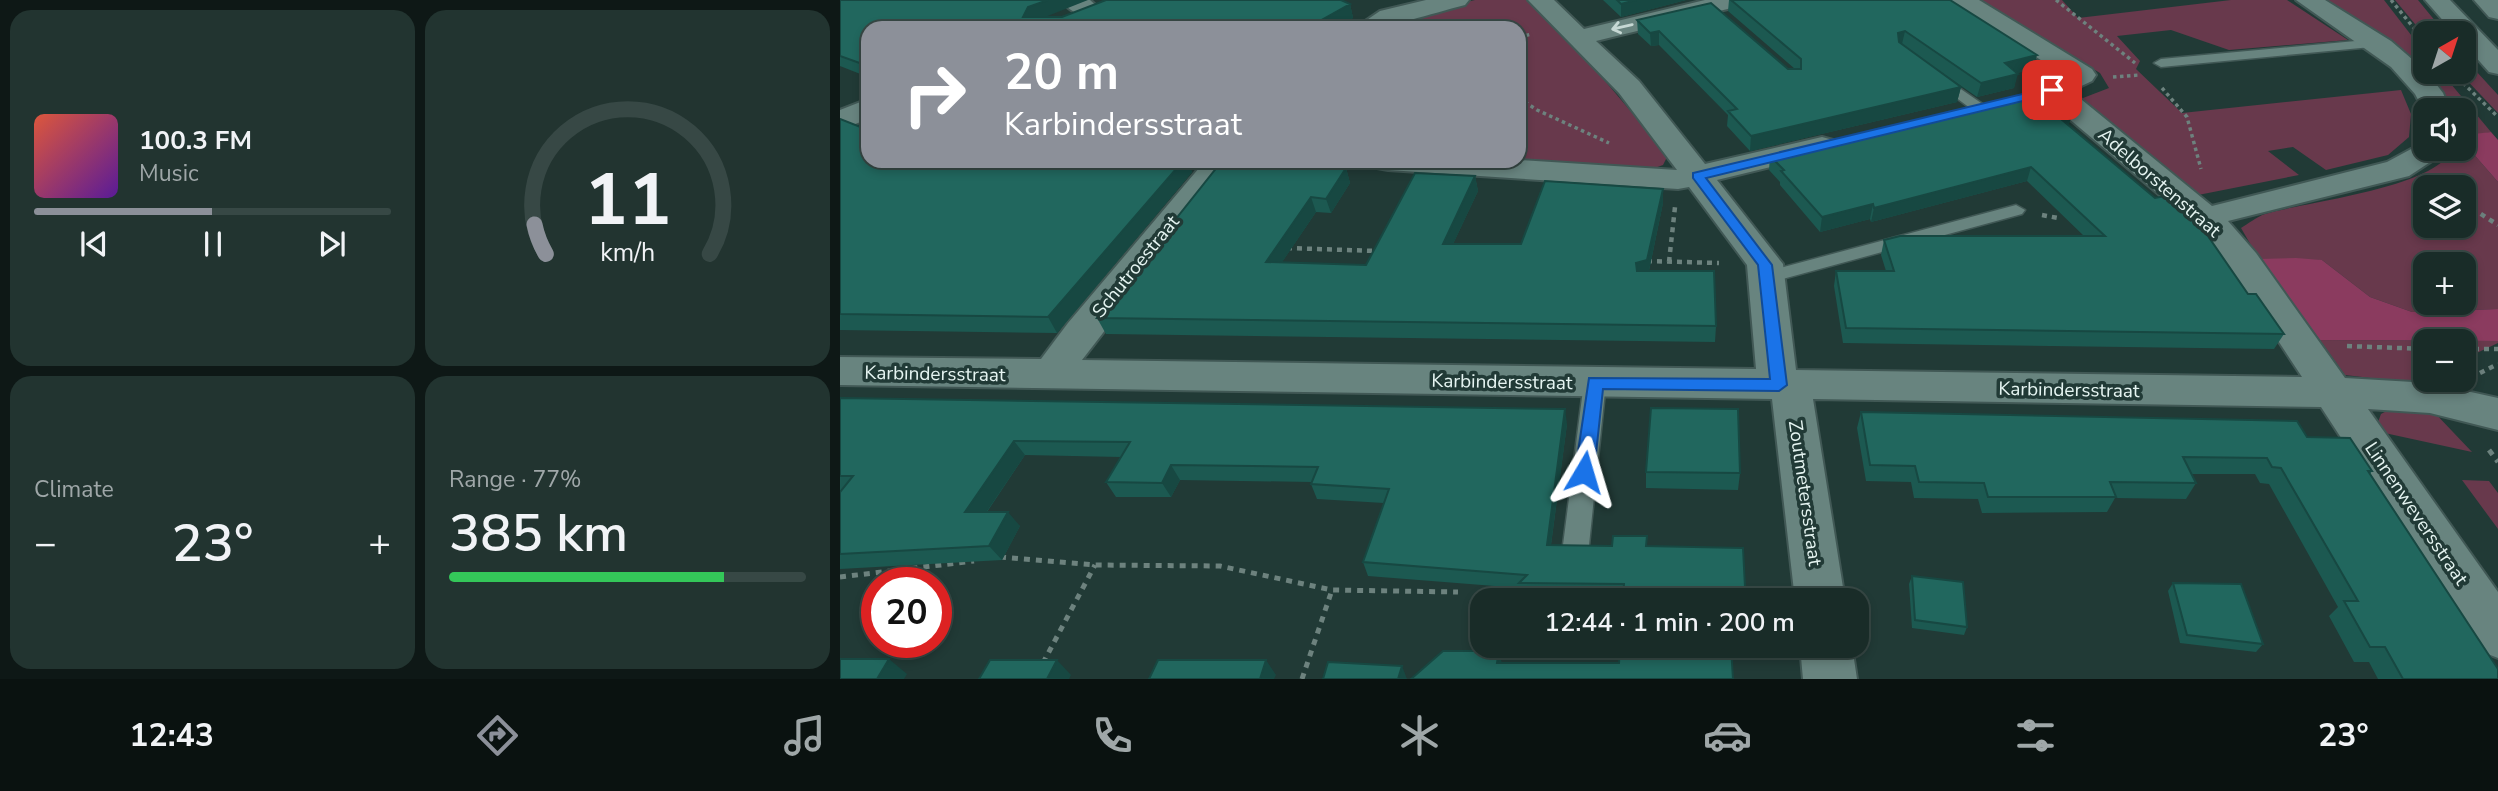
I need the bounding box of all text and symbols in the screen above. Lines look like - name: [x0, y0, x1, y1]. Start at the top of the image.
- one-way arrow: [1611, 21, 1634, 34]
- north arrow: [2413, 21, 2476, 84]
- map controls: [2413, 21, 2476, 392]
- text: 20 m: [1004, 39, 1119, 106]
- icon: right: [889, 49, 980, 140]
- pin: [2022, 60, 2082, 120]
- icon: arrive: [2033, 71, 2071, 109]
- button: sound: [2413, 98, 2476, 161]
- text: Karbindersstraat: [1004, 103, 1242, 146]
- street label: Adelborstenstraat: [2092, 122, 2226, 244]
- text: 100.3 FM: [139, 123, 252, 158]
- text: 11: [584, 151, 671, 251]
- text: Music: [139, 158, 199, 189]
- button: layers: [2413, 175, 2476, 238]
- street label: Schutroestraat: [1086, 210, 1185, 323]
- icon: previous: [75, 225, 113, 263]
- icon: pause: [194, 225, 232, 263]
- icon: next: [313, 225, 351, 263]
- text: km/h: [600, 236, 655, 270]
- button: +: [2413, 252, 2476, 315]
- button: −: [2413, 329, 2476, 392]
- street label: Karbindersstraat: [864, 360, 1006, 388]
- street label: Karbindersstraat: [1431, 368, 1573, 396]
- street label: Karbindersstraat: [1998, 376, 2140, 404]
- street label: Zoutmetersstraat: [1782, 419, 1828, 568]
- position arrow: [1547, 435, 1621, 509]
- street label: Linnenweversstraat: [2358, 437, 2474, 591]
- text: Range · 77%: [449, 464, 581, 495]
- text: Climate: [34, 474, 114, 505]
- text: 385 km: [449, 498, 628, 569]
- text: 23°: [172, 508, 253, 579]
- text: −: [34, 518, 57, 569]
- text: +: [368, 518, 391, 569]
- speed limit sign: 20: [861, 567, 952, 658]
- text: 12:44 · 1 min · 200 m: [1544, 605, 1795, 640]
- icon: directions: [473, 711, 522, 760]
- icon: music: [780, 711, 829, 760]
- icon: phone: [1088, 711, 1137, 760]
- icon: climate: [1395, 711, 1444, 760]
- icon: car: [1703, 711, 1752, 760]
- icon: filters: [2011, 711, 2060, 760]
- text: 12:43: [129, 714, 214, 757]
- text: 23°: [2318, 714, 2369, 757]

